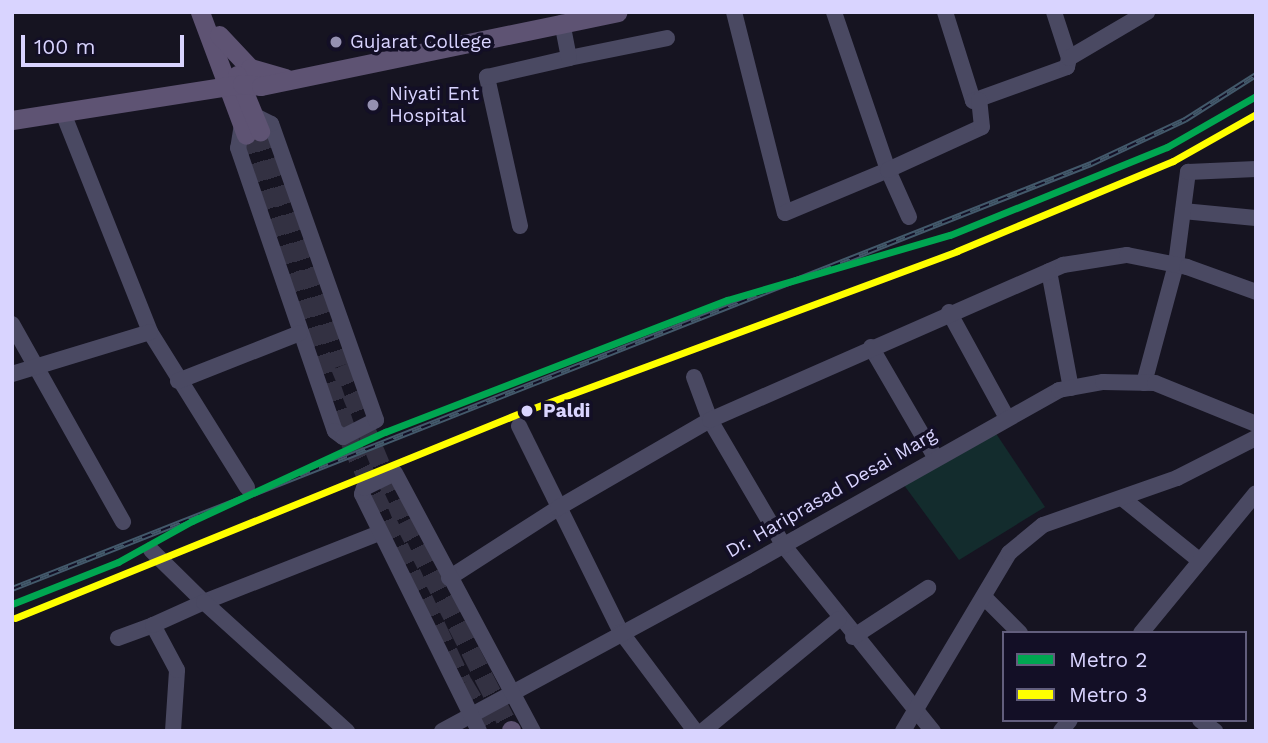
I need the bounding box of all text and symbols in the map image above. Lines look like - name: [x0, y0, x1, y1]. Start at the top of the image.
- scale bar: [24, 21, 187, 65]
- place label: Gujarat College: [350, 31, 492, 53]
- text: 100 m: [34, 34, 96, 59]
- marker: Gujarat College: [328, 34, 344, 50]
- place label: Niyati Ent Hospital: [389, 83, 479, 127]
- marker: Niyati Ent Hospital: [363, 95, 383, 115]
- place label: Paldi: [543, 400, 590, 422]
- marker: Paldi: [517, 401, 537, 421]
- street label: Dr. Hariprasad Desai Marg: [722, 423, 940, 563]
- legend: [1002, 631, 1247, 722]
- text: Metro 2: [1069, 647, 1148, 672]
- text: Metro 3: [1069, 682, 1148, 707]

